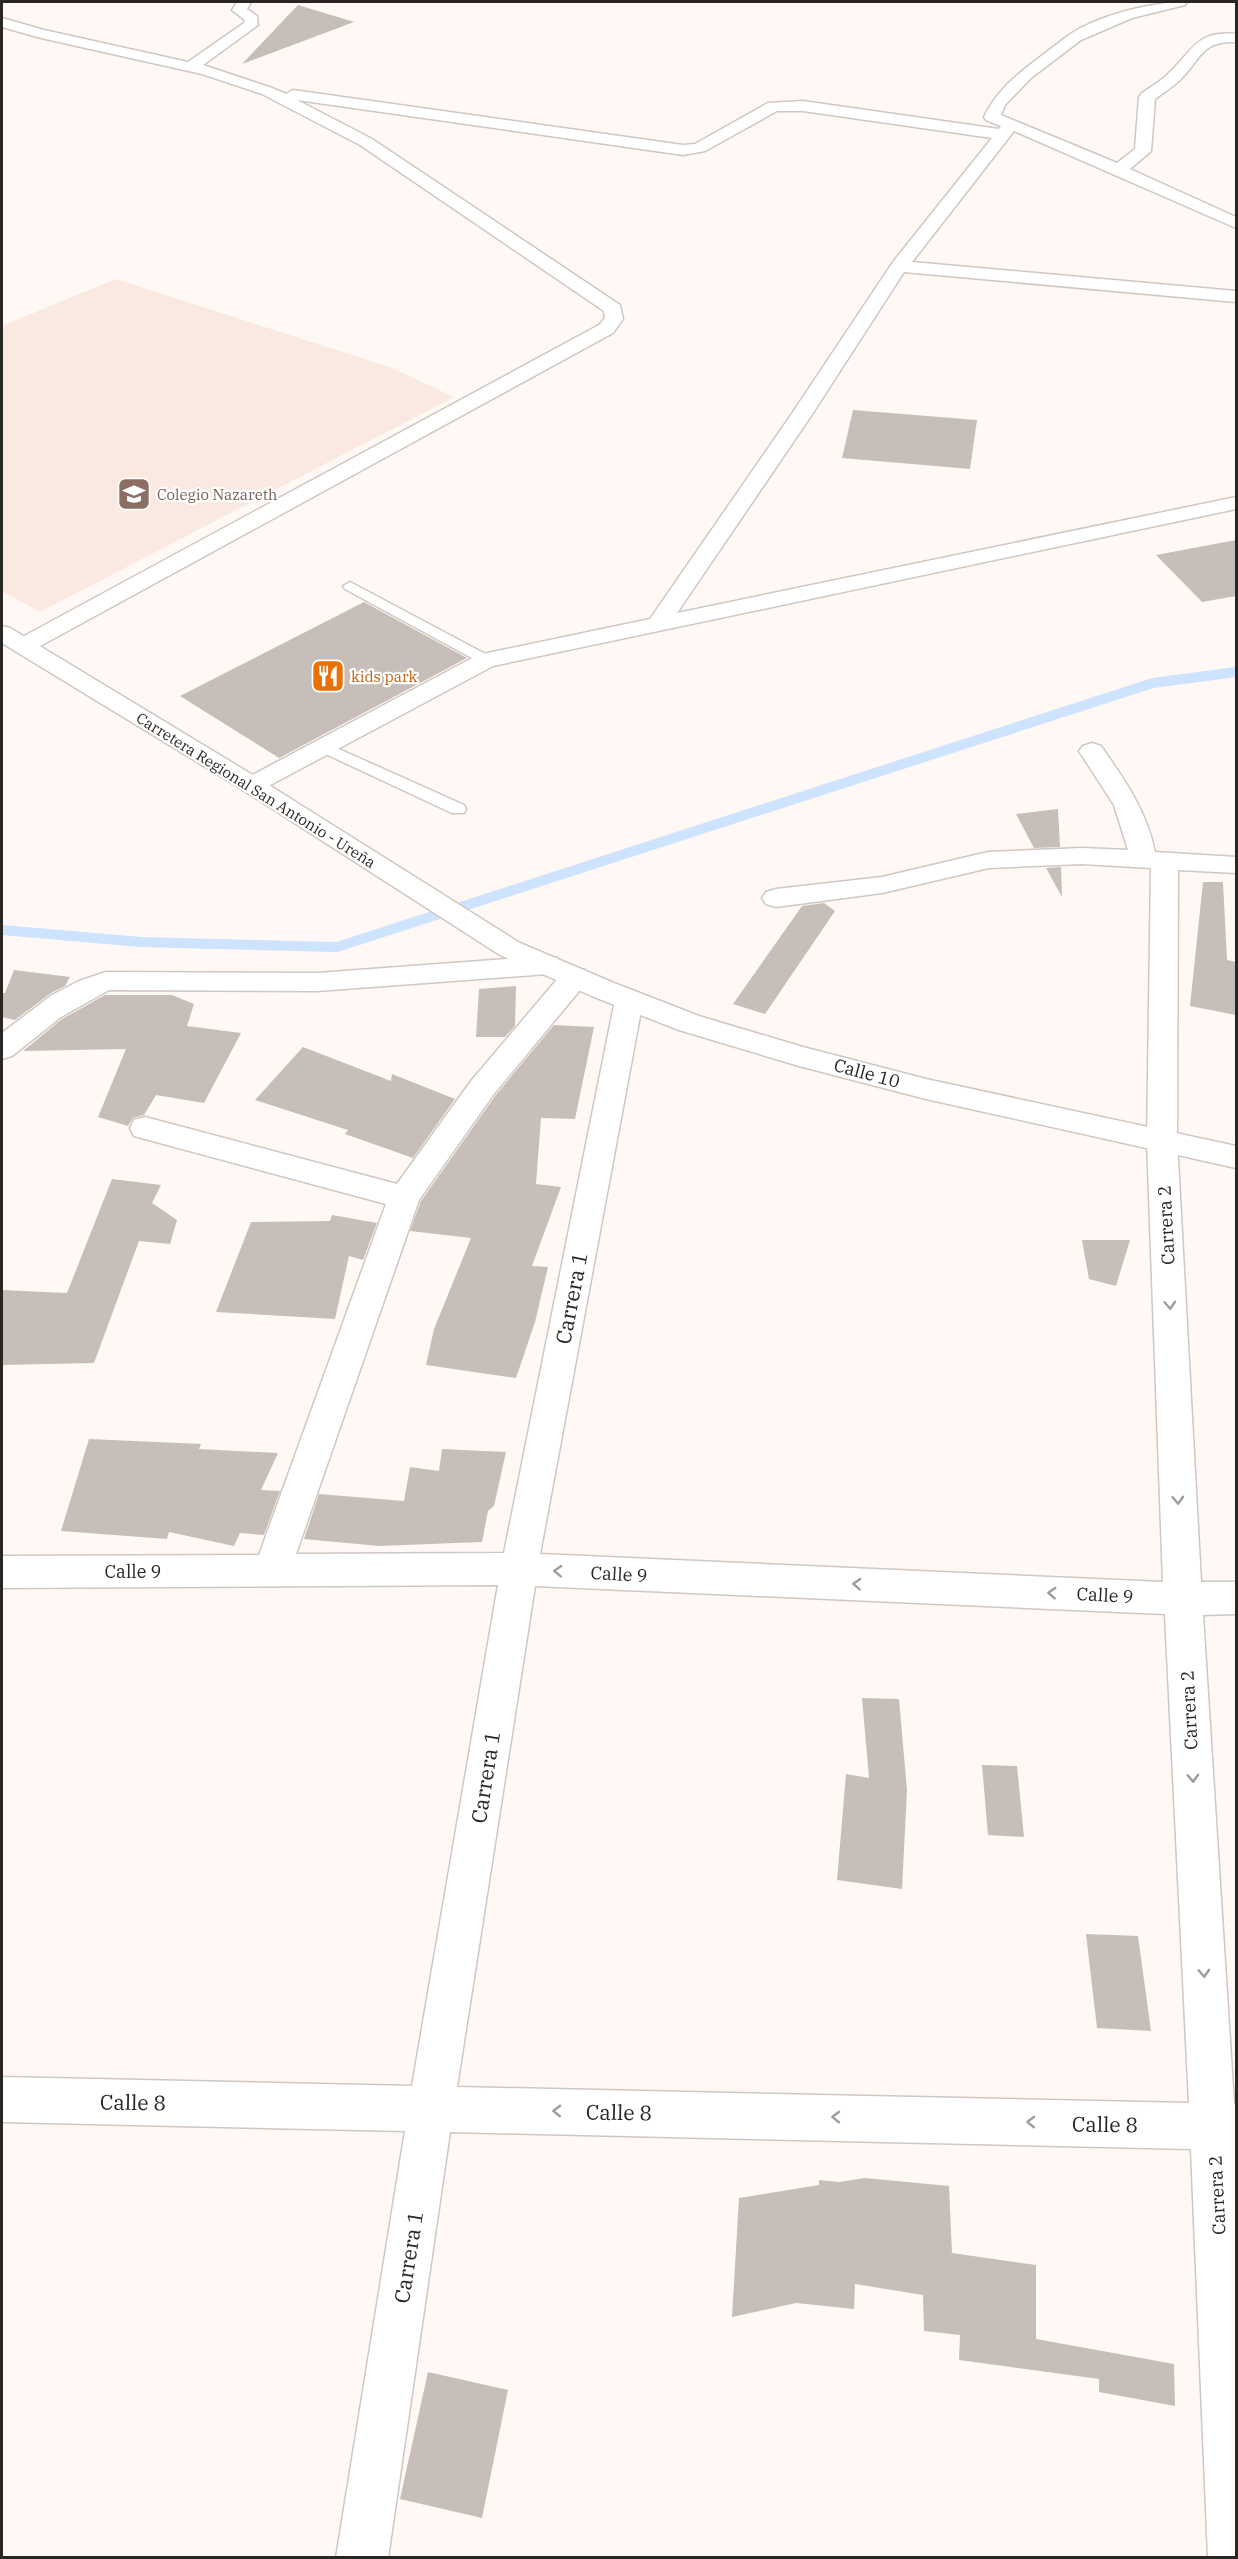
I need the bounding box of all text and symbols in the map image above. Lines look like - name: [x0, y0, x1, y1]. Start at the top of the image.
- school or university icon: Colegio Nazareth: [116, 476, 152, 512]
- place label: Colegio Nazareth: [157, 485, 277, 504]
- restaurant icon: kids park: [310, 658, 346, 694]
- place label: kids park: [351, 667, 418, 686]
- street label: Carretera Regional San Antonio - Ureña: [133, 708, 379, 872]
- street label: Calle 10: [831, 1053, 903, 1093]
- street label: Carrera 2: [1152, 1185, 1180, 1265]
- street label: Carrera 1: [548, 1250, 594, 1346]
- one-way arrow: [1163, 1300, 1176, 1309]
- one-way arrow: [1172, 1495, 1185, 1504]
- street label: Calle 9: [105, 1560, 161, 1583]
- street label: Calle 9: [590, 1561, 648, 1587]
- one-way arrow: [553, 1565, 562, 1577]
- one-way arrow: [853, 1578, 862, 1591]
- street label: Calle 9: [1076, 1582, 1134, 1608]
- one-way arrow: [1048, 1586, 1057, 1599]
- street label: Carrera 2: [1175, 1670, 1203, 1750]
- street label: Carrera 1: [464, 1729, 506, 1825]
- one-way arrow: [1187, 1774, 1200, 1783]
- one-way arrow: [1198, 1968, 1211, 1977]
- street label: Calle 8: [100, 2087, 166, 2117]
- street label: Calle 8: [586, 2097, 652, 2127]
- one-way arrow: [553, 2104, 562, 2117]
- street label: Calle 8: [1072, 2109, 1138, 2139]
- one-way arrow: [832, 2111, 841, 2124]
- one-way arrow: [1027, 2116, 1036, 2128]
- street label: Carrera 2: [1203, 2155, 1231, 2235]
- street label: Carrera 1: [387, 2209, 429, 2305]

